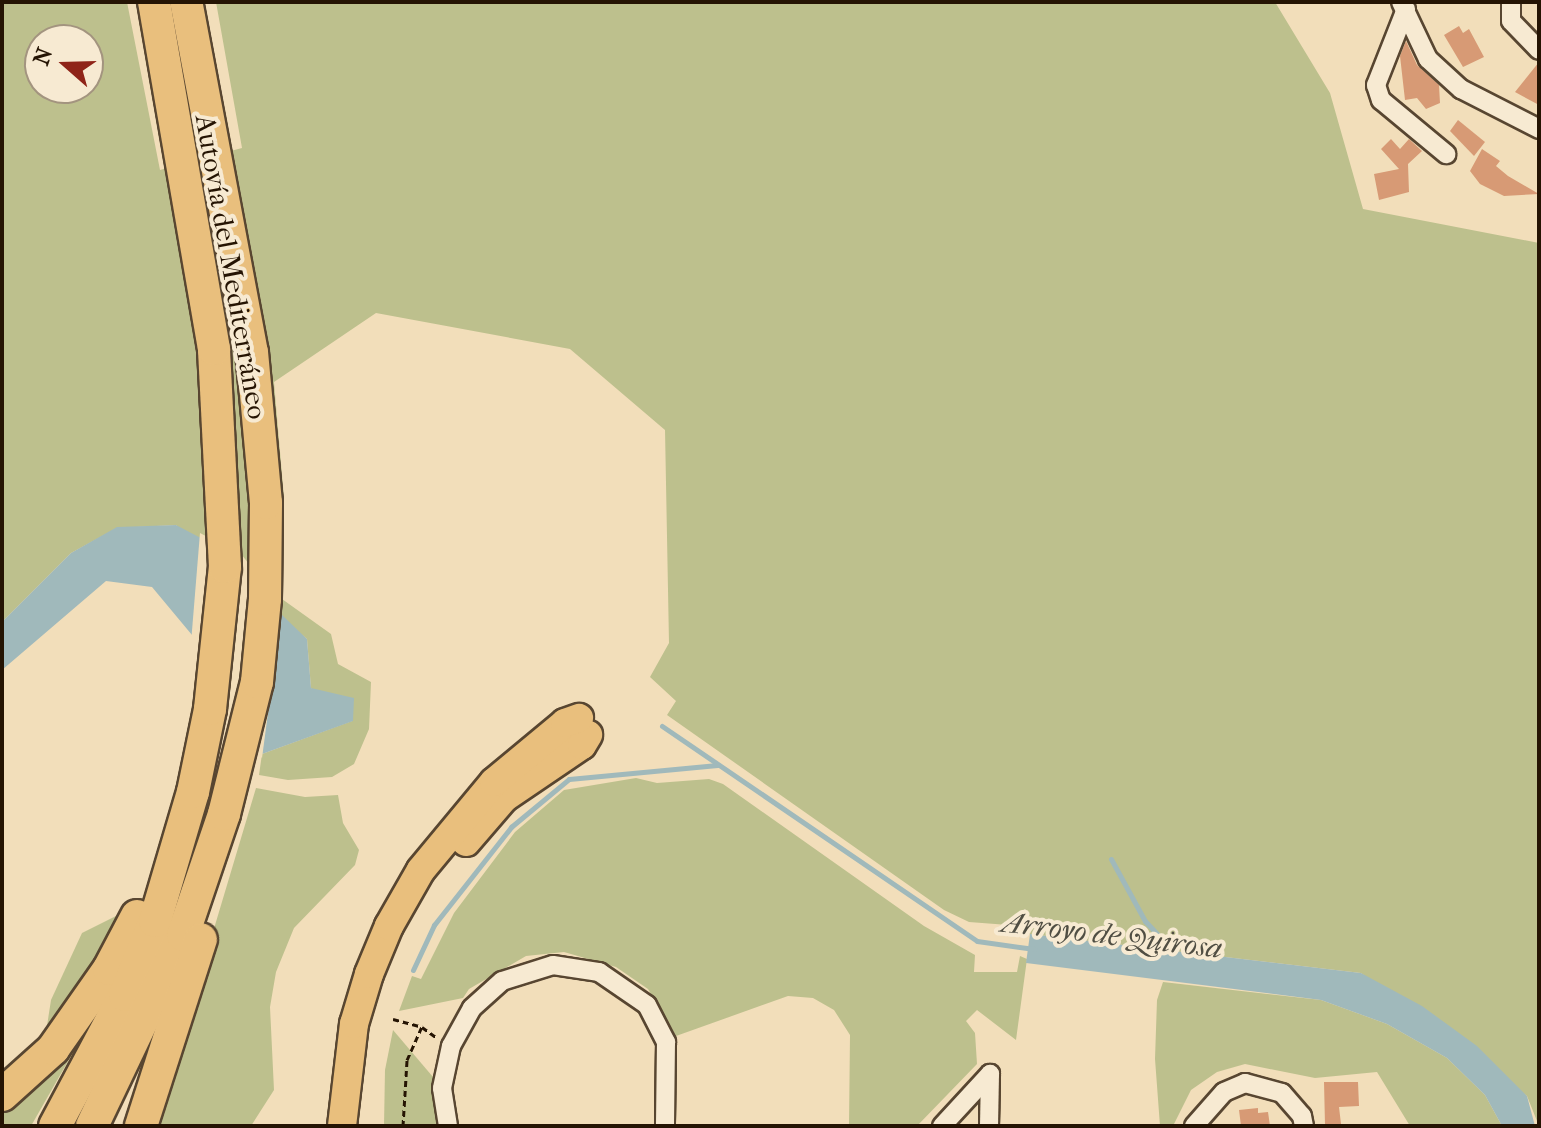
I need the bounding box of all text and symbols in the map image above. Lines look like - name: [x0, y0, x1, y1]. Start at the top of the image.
- north arrow: [24, 24, 104, 104]
- text: N: [28, 44, 58, 69]
- street label: Autovía del Mediterráneo: [188, 112, 274, 422]
- water label: Arroyo de Quirosa: [1000, 905, 1224, 967]

